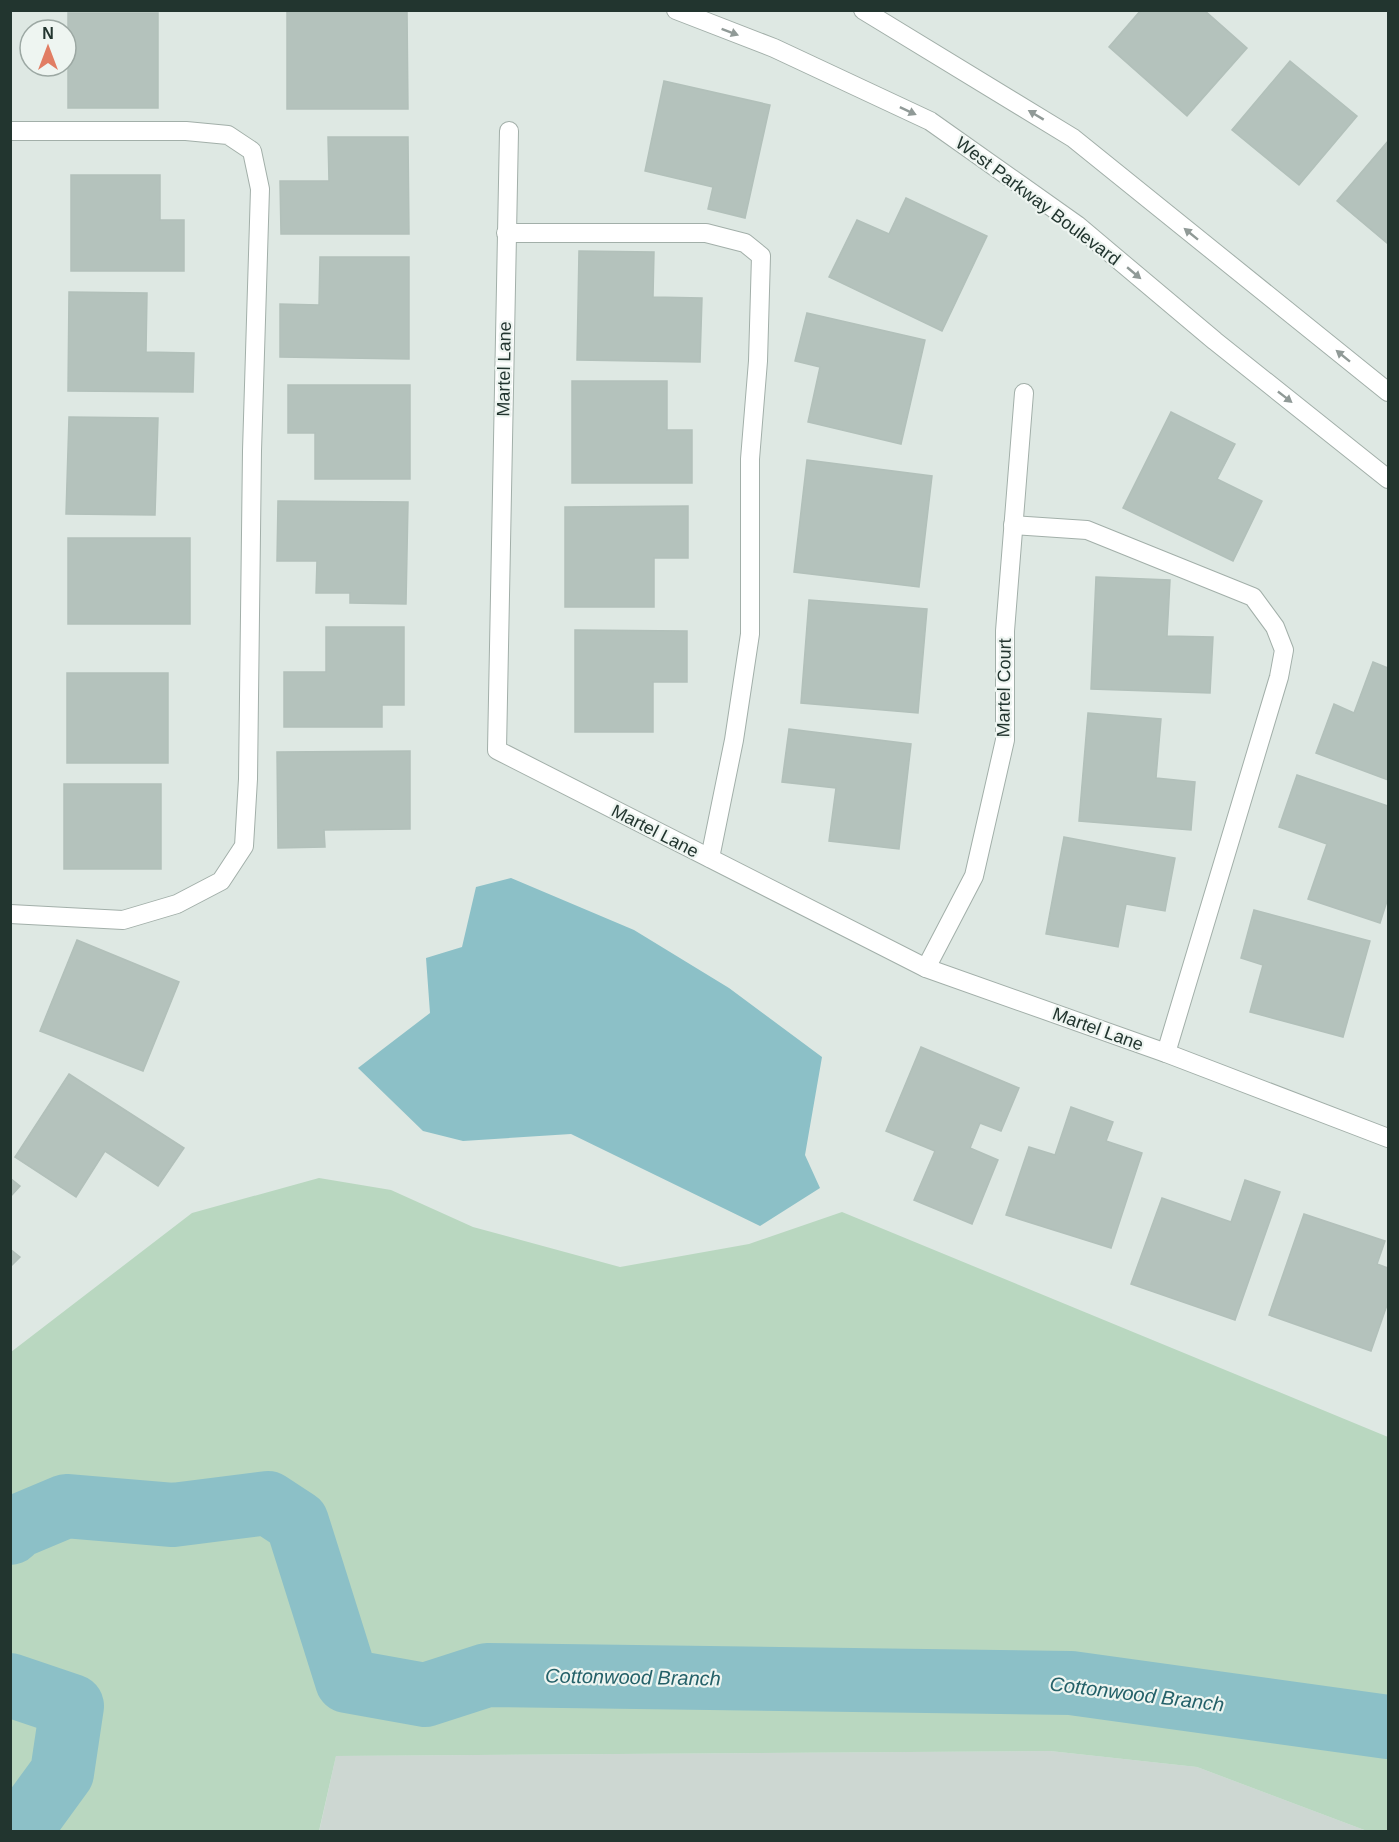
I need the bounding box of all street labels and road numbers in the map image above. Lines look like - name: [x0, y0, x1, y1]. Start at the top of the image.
- street label: West Parkway Boulevard: [952, 133, 1124, 269]
- street label: Martel Lane: [493, 321, 515, 417]
- street label: Martel Court: [993, 638, 1015, 738]
- street label: Martel Lane: [608, 801, 702, 861]
- street label: Martel Lane: [1050, 1003, 1146, 1055]

